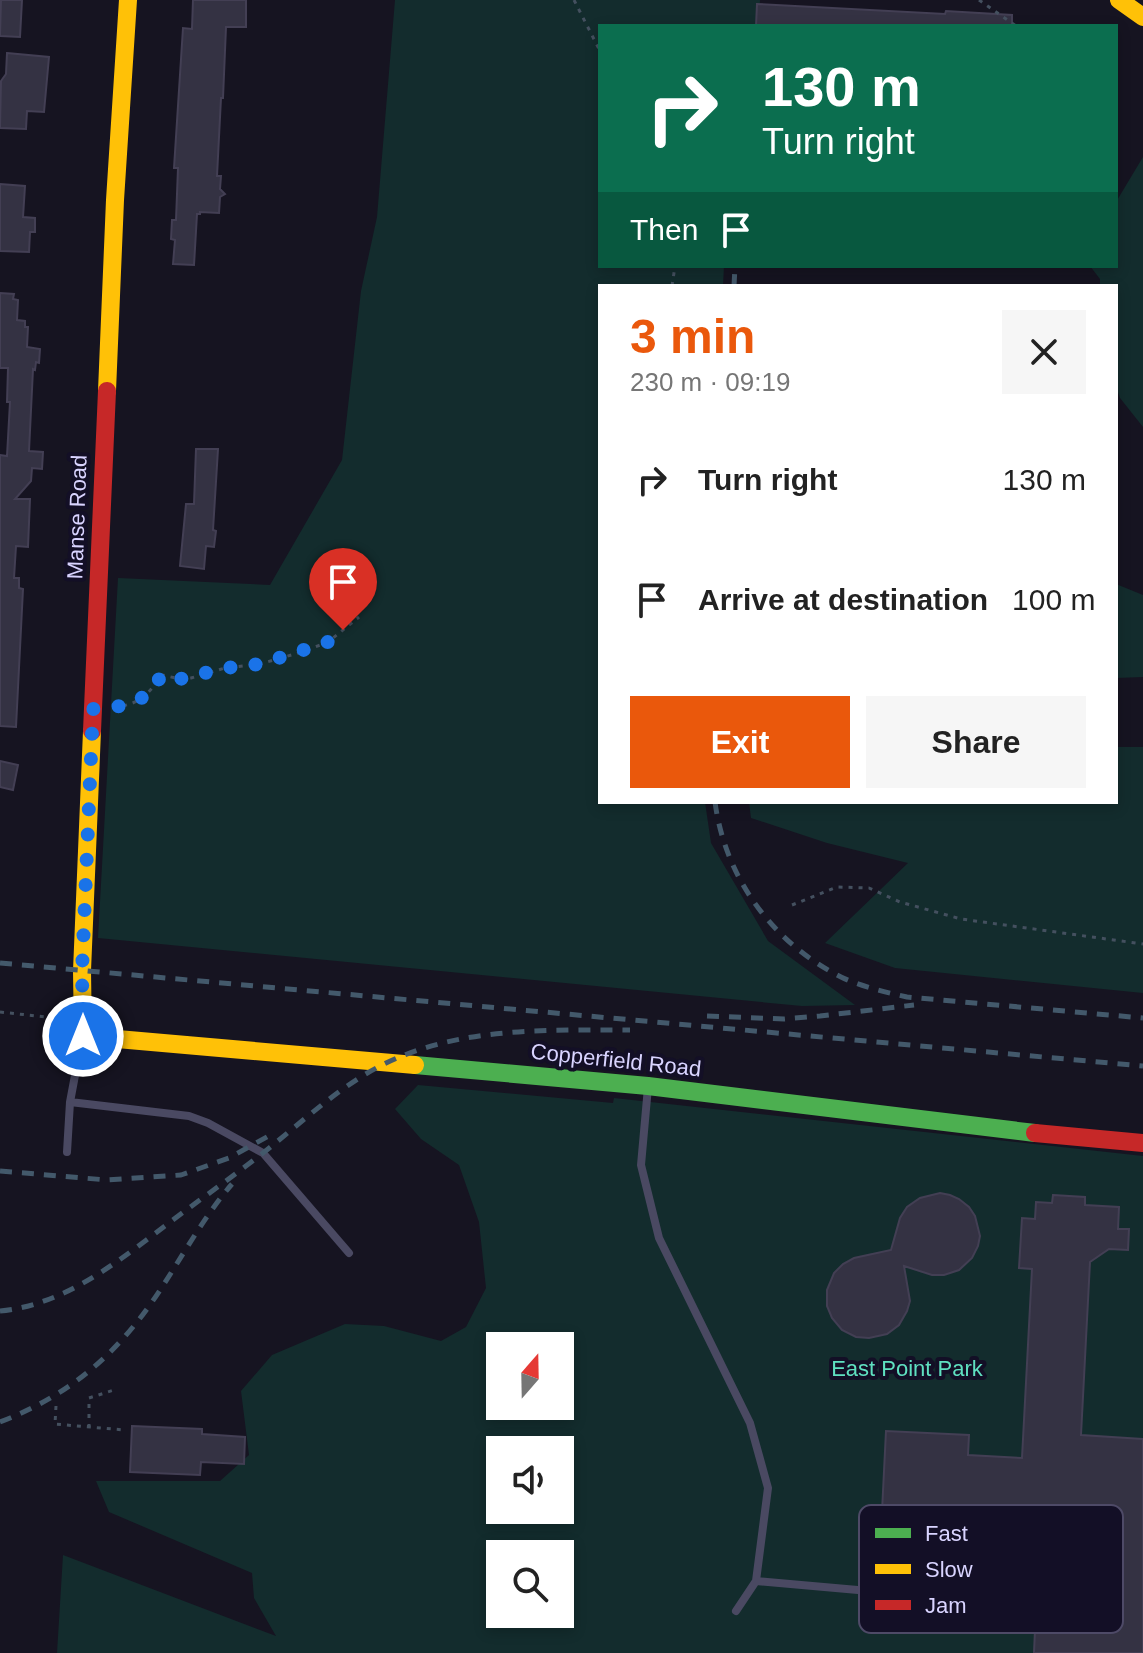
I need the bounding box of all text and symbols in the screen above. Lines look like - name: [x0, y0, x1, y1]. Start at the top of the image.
- text: 130 m: [762, 55, 921, 118]
- icon: right: [630, 56, 734, 160]
- text: Turn right: [762, 121, 915, 162]
- icon: arrive: [714, 208, 758, 252]
- text: Then: [630, 213, 698, 246]
- text: 3 min: [630, 310, 755, 363]
- button: close: [1002, 310, 1086, 394]
- text: 230 m · 09:19: [630, 367, 790, 397]
- street label: Manse Road: [62, 454, 92, 580]
- icon: right: [630, 458, 674, 502]
- text: Turn right: [698, 463, 837, 496]
- text: 130 m: [1003, 463, 1086, 496]
- pin: [309, 548, 377, 630]
- icon: arrive: [321, 560, 365, 604]
- icon: arrive: [630, 578, 674, 622]
- text: Arrive at destination: [698, 583, 988, 616]
- text: 100 m: [1012, 583, 1095, 616]
- button: Exit: [630, 696, 850, 788]
- button: Share: [866, 696, 1086, 788]
- position arrow: [41, 994, 125, 1078]
- street label: Copperfield Road: [530, 1039, 702, 1081]
- north arrow: [486, 1332, 574, 1420]
- map controls: [486, 1332, 574, 1628]
- park label: East Point Park: [831, 1356, 984, 1381]
- button: sound: [486, 1436, 574, 1524]
- legend: [859, 1505, 1123, 1633]
- text: Fast: [925, 1521, 968, 1546]
- button: search: [486, 1540, 574, 1628]
- text: Slow: [925, 1557, 973, 1582]
- text: Jam: [925, 1593, 967, 1618]

